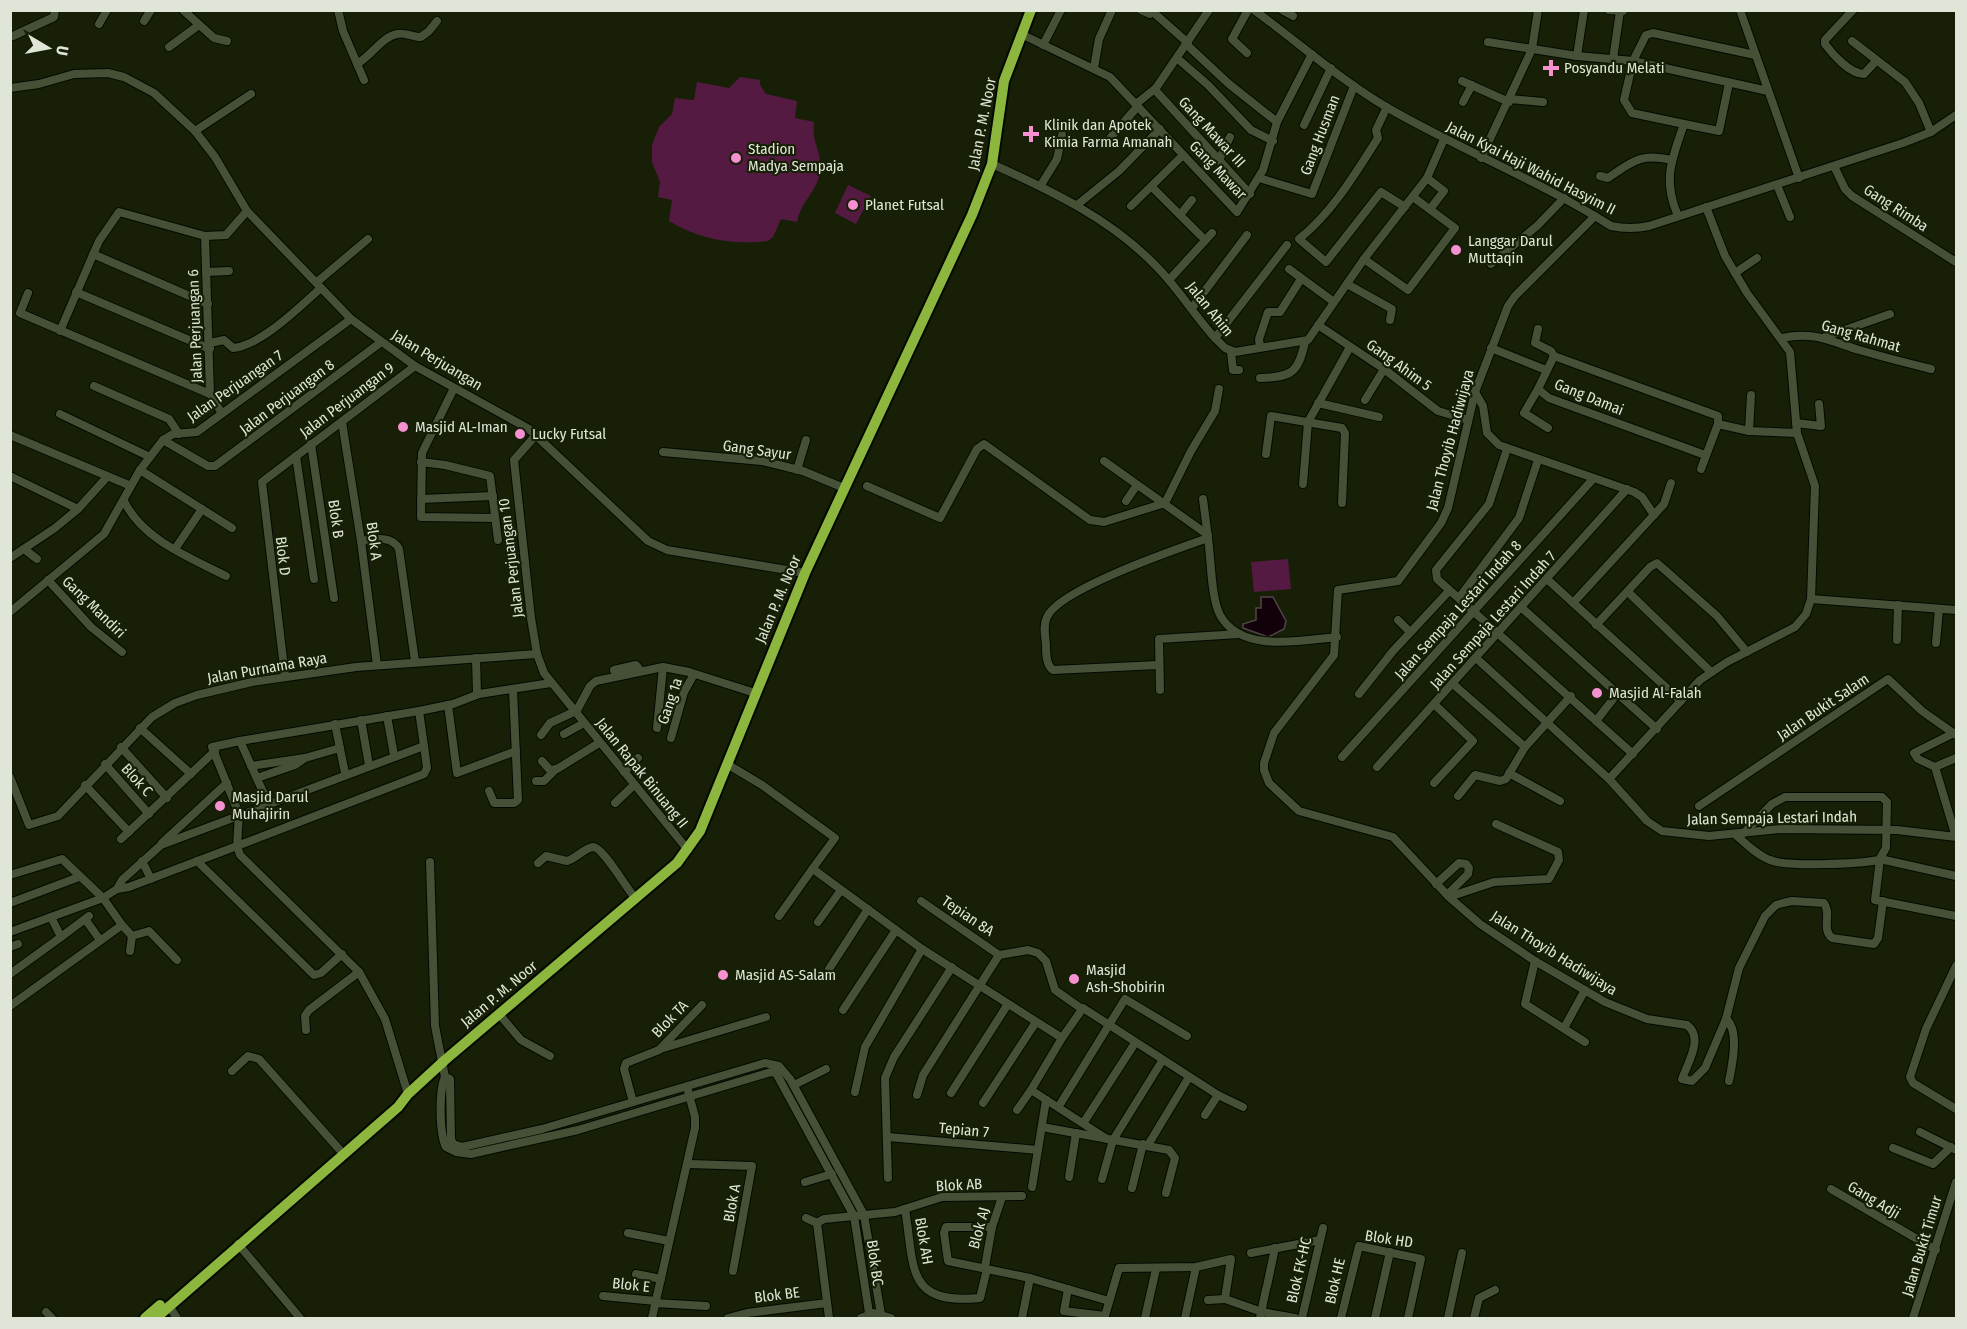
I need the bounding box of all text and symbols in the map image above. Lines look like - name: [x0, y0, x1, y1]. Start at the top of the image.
- north arrow: [18, 18, 78, 78]
- text: U: [52, 44, 72, 57]
- marker: Posyandu Melati: [1542, 59, 1560, 77]
- place label: Posyandu Melati: [1564, 59, 1665, 77]
- street label: Jalan P. M. Noor: [964, 75, 1000, 172]
- street label: Gang Husman: [1296, 92, 1344, 178]
- street label: Gang Mawar III: [1175, 93, 1249, 171]
- place label: Klinik dan Apotek Kimia Farma Amanah: [1044, 116, 1173, 151]
- street label: Jalan Kyai Haji Wahid Hasyim II: [1443, 117, 1619, 219]
- marker: Klinik dan Apotek Kimia Farma Amanah: [1022, 125, 1040, 143]
- street label: Gang Mawar: [1186, 137, 1250, 203]
- place label: Stadion Madya Sempaja: [748, 140, 844, 175]
- marker: Stadion Madya Sempaja: [729, 151, 743, 165]
- street label: Gang Rimba: [1860, 181, 1932, 235]
- place label: Planet Futsal: [865, 196, 944, 214]
- marker: Planet Futsal: [846, 198, 860, 212]
- place label: Langgar Darul Muttaqin: [1468, 232, 1553, 267]
- marker: Langgar Darul Muttaqin: [1449, 243, 1463, 257]
- street label: Jalan Perjuangan 6: [184, 269, 206, 383]
- street label: Jalan Ahim: [1183, 278, 1237, 340]
- street label: Gang Rahmat: [1819, 316, 1903, 356]
- street label: Jalan Perjuangan: [388, 326, 486, 394]
- street label: Gang Ahim 5: [1363, 335, 1435, 395]
- street label: Jalan Perjuangan 7: [184, 346, 286, 426]
- street label: Jalan Perjuangan 8: [236, 356, 338, 438]
- street label: Jalan Perjuangan 9: [296, 359, 398, 441]
- street label: Jalan Thoyib Hadiwijaya: [1423, 368, 1477, 512]
- street label: Gang Damai: [1552, 375, 1626, 419]
- place label: Masjid AL-Iman: [415, 418, 508, 436]
- marker: Masjid AL-Iman: [396, 420, 410, 434]
- place label: Lucky Futsal: [532, 425, 606, 443]
- marker: Lucky Futsal: [513, 427, 527, 441]
- street label: Gang Sayur: [722, 436, 793, 464]
- street label: Jalan Perjuangan 10: [495, 497, 527, 619]
- street label: Blok B: [324, 499, 348, 539]
- street label: Blok A: [362, 521, 386, 561]
- street label: Blok D: [272, 535, 294, 577]
- street label: Jalan Sempaja Lestari Indah 8: [1391, 537, 1525, 683]
- street label: Jalan Sempaja Lestari Indah 7: [1426, 547, 1560, 693]
- street label: Jalan P. M. Noor: [751, 551, 805, 646]
- street label: Gang Mandiri: [59, 572, 129, 642]
- street label: Jalan Purnama Raya: [206, 649, 328, 687]
- street label: Jalan Bukit Salam: [1774, 670, 1872, 744]
- street label: Gang 1a: [654, 676, 686, 726]
- place label: Masjid Al-Falah: [1609, 684, 1702, 702]
- marker: Masjid Al-Falah: [1590, 686, 1604, 700]
- street label: Jalan Rapak Binuang II: [592, 714, 692, 832]
- street label: Blok C: [118, 760, 157, 800]
- place label: Masjid Darul Muhajirin: [232, 788, 308, 823]
- marker: Masjid Darul Muhajirin: [213, 799, 227, 813]
- street label: Jalan Sempaja Lestari Indah: [1687, 808, 1857, 828]
- street label: Tepian 8A: [938, 892, 998, 940]
- street label: Jalan Thoyib Hadiwijaya: [1488, 907, 1620, 999]
- street label: Jalan P. M. Noor: [457, 956, 541, 1031]
- place label: Masjid Ash-Shobirin: [1086, 961, 1165, 996]
- place label: Masjid AS-Salam: [735, 966, 836, 984]
- marker: Masjid AS-Salam: [716, 968, 730, 982]
- marker: Masjid Ash-Shobirin: [1067, 972, 1081, 986]
- street label: Blok TA: [648, 997, 692, 1041]
- street label: Tepian 7: [938, 1119, 990, 1141]
- street label: Blok AB: [935, 1175, 983, 1195]
- street label: Gang Adji: [1845, 1177, 1903, 1223]
- street label: Blok A: [720, 1182, 744, 1223]
- street label: Jalan Bukit Timur: [1898, 1193, 1946, 1299]
- street label: Blok AJ: [965, 1205, 993, 1251]
- street label: Blok AH: [911, 1216, 937, 1266]
- street label: Blok HD: [1364, 1226, 1414, 1252]
- street label: Blok FK-HC: [1283, 1235, 1315, 1305]
- street label: Blok BC: [863, 1239, 887, 1288]
- street label: Blok HE: [1321, 1256, 1349, 1306]
- street label: Blok E: [611, 1274, 651, 1296]
- street label: Blok BE: [753, 1283, 801, 1307]

